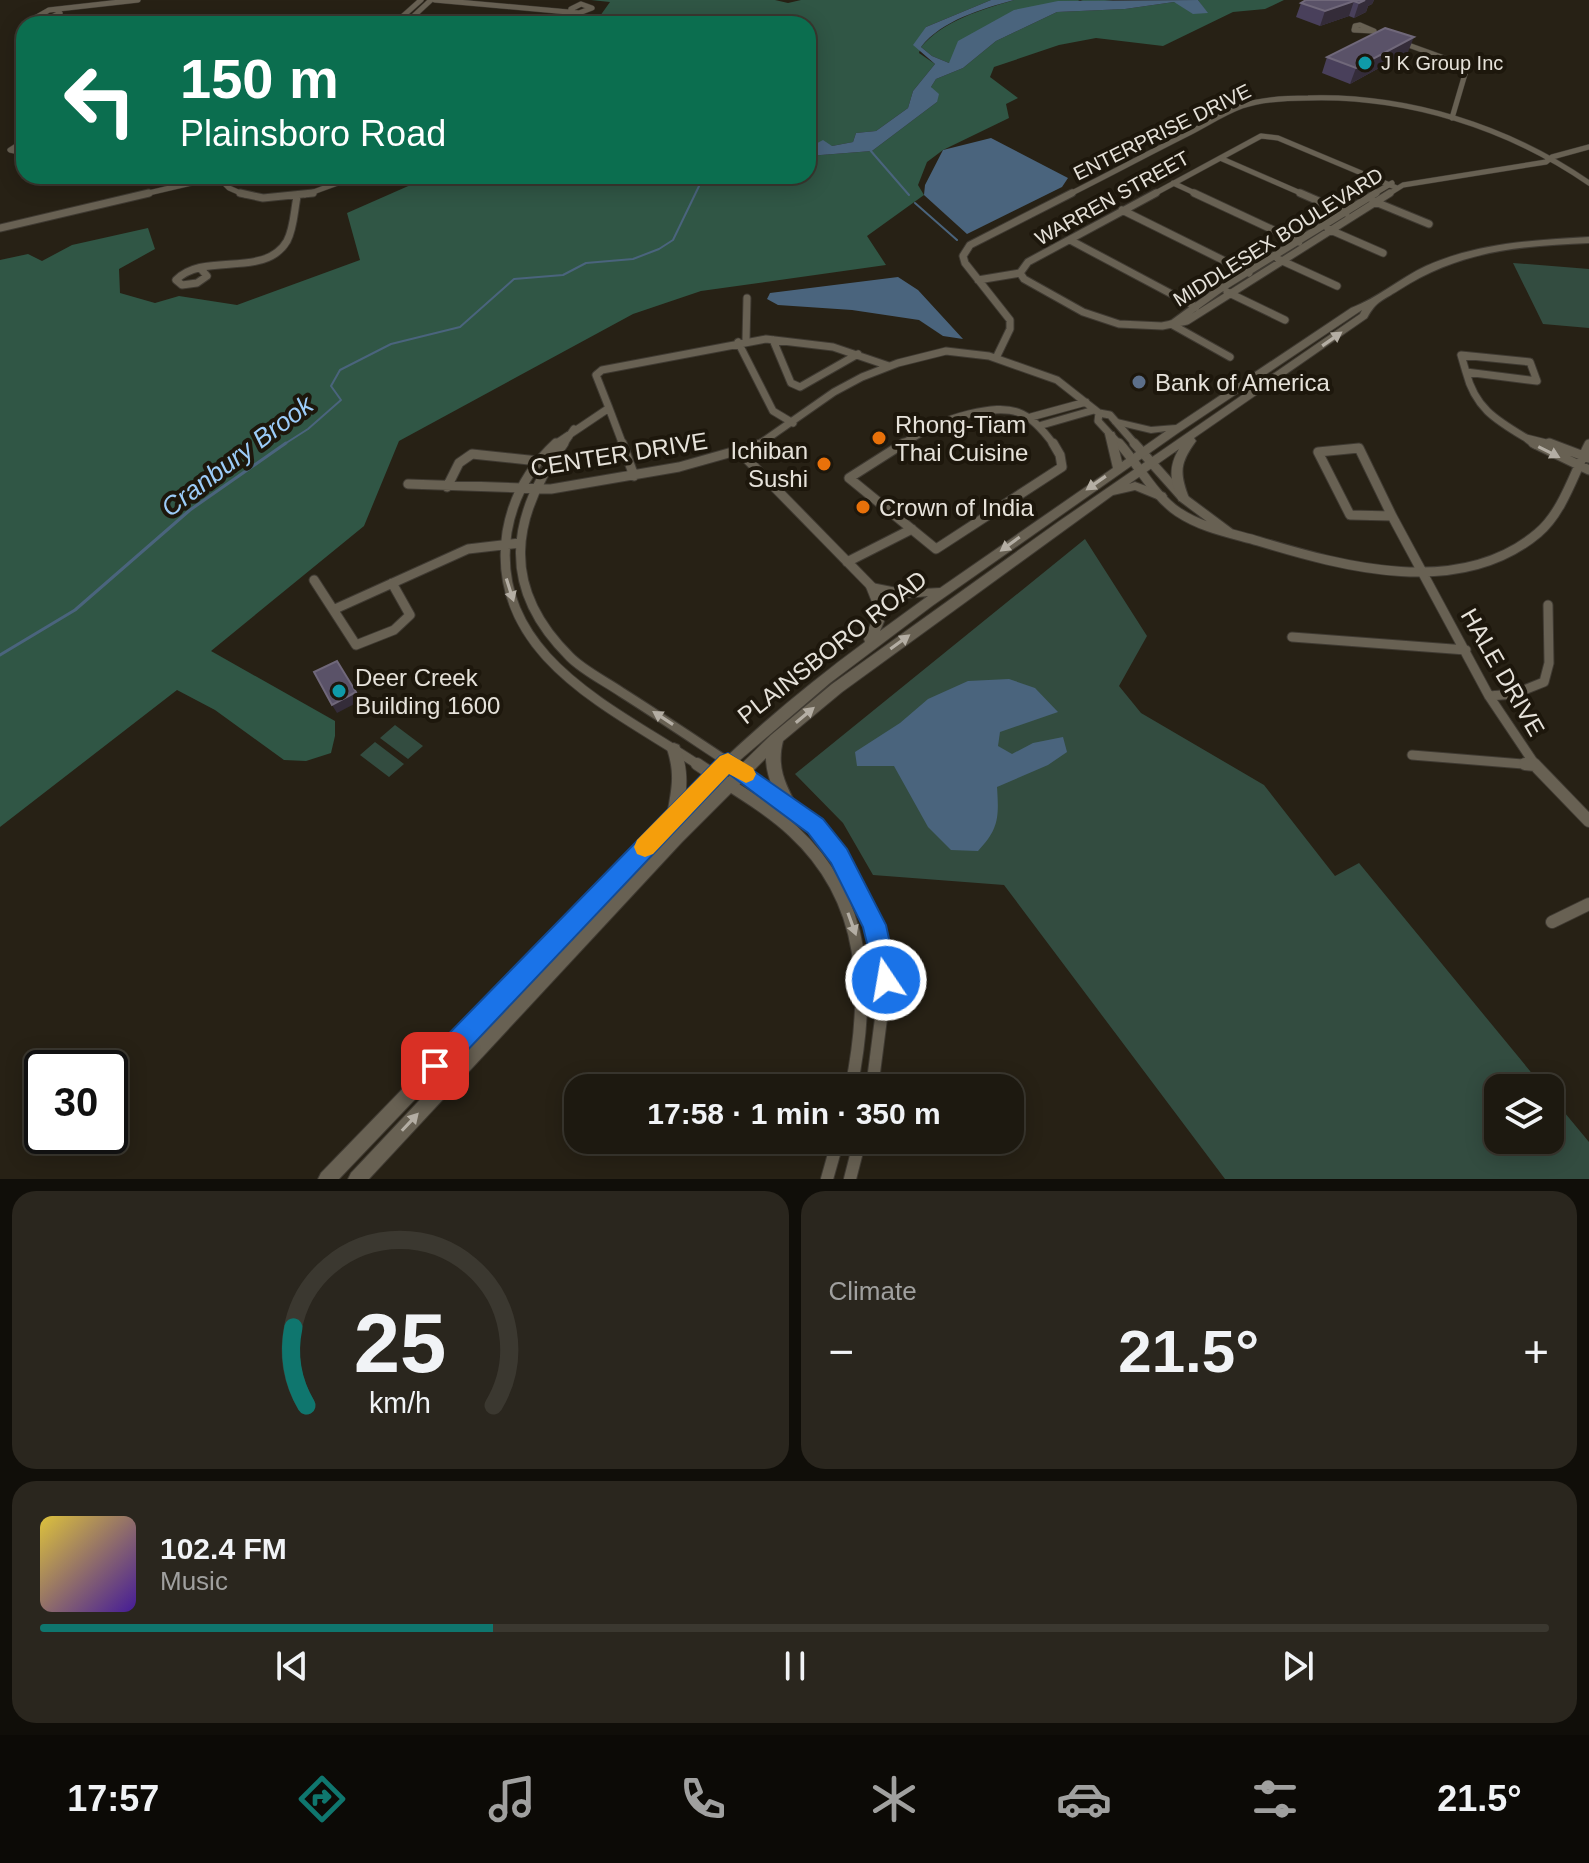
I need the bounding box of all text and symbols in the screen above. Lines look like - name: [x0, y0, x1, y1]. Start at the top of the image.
- text: 150 m: [180, 47, 339, 110]
- icon: left: [48, 48, 152, 152]
- place label: J K Group Inc: [1381, 52, 1503, 74]
- marker: J K Group Inc: [1356, 54, 1374, 72]
- street label: ENTERPRISE DRIVE: [1070, 79, 1254, 185]
- text: Plainsboro Road: [180, 113, 446, 154]
- street label: WARREN STREET: [1031, 147, 1193, 249]
- street label: MIDDLESEX BOULEVARD: [1169, 163, 1387, 311]
- one-way arrow: [1321, 332, 1342, 347]
- place label: Bank of America: [1155, 369, 1330, 396]
- marker: Bank of America: [1130, 373, 1148, 391]
- water label: Cranbury Brook: [155, 388, 320, 523]
- place label: Rhong-Tiam Thai Cuisine: [895, 411, 1028, 466]
- street label: CENTER DRIVE: [529, 427, 709, 481]
- marker: Rhong-Tiam Thai Cuisine: [870, 429, 888, 447]
- place label: Ichiban Sushi: [731, 437, 808, 492]
- one-way arrow: [1537, 445, 1560, 459]
- marker: Ichiban Sushi: [815, 455, 833, 473]
- one-way arrow: [1086, 475, 1107, 490]
- place label: Crown of India: [879, 494, 1034, 521]
- marker: Crown of India: [854, 498, 872, 516]
- one-way arrow: [1000, 536, 1021, 551]
- street label: PLAINSBORO ROAD: [732, 565, 932, 729]
- one-way arrow: [505, 578, 517, 602]
- street label: HALE DRIVE: [1456, 603, 1550, 741]
- one-way arrow: [889, 634, 911, 650]
- place label: Deer Creek Building 1600: [355, 664, 500, 719]
- marker: Deer Creek Building 1600: [330, 682, 348, 700]
- one-way arrow: [795, 707, 815, 724]
- one-way arrow: [652, 711, 673, 726]
- one-way arrow: [846, 912, 858, 936]
- position arrow: [844, 938, 928, 1022]
- pin: [401, 1032, 469, 1100]
- icon: arrive: [413, 1044, 457, 1088]
- speed limit sign: 30: [24, 1050, 128, 1154]
- map controls: [1484, 1074, 1564, 1154]
- button: layers: [1484, 1074, 1564, 1154]
- text: 17:58 · 1 min · 350 m: [647, 1097, 941, 1130]
- one-way arrow: [400, 1112, 418, 1131]
- text: Climate: [829, 1276, 917, 1306]
- text: 25: [354, 1297, 447, 1390]
- text: 21.5°: [1118, 1318, 1259, 1385]
- text: −: [829, 1327, 854, 1376]
- text: +: [1523, 1327, 1549, 1376]
- text: km/h: [369, 1387, 431, 1419]
- text: 102.4 FM: [160, 1532, 287, 1565]
- text: Music: [160, 1566, 228, 1596]
- icon: previous: [270, 1644, 314, 1688]
- icon: pause: [773, 1644, 817, 1688]
- icon: next: [1276, 1644, 1320, 1688]
- icon: directions: [294, 1771, 350, 1827]
- icon: music: [484, 1771, 540, 1827]
- icon: phone: [675, 1771, 731, 1827]
- icon: climate: [866, 1771, 922, 1827]
- icon: car: [1056, 1771, 1112, 1827]
- icon: filters: [1247, 1771, 1303, 1827]
- text: 17:57: [67, 1778, 159, 1819]
- text: 21.5°: [1437, 1778, 1522, 1819]

